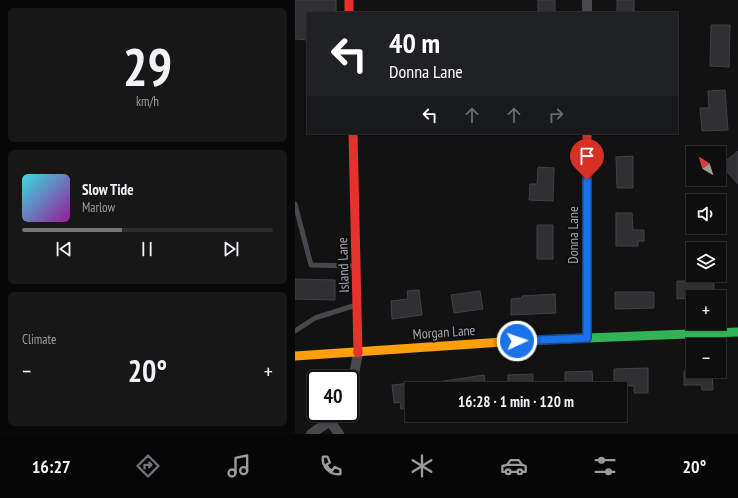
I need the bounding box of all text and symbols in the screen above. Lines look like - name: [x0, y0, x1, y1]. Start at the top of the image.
- text: 40 m: [389, 24, 440, 61]
- icon: left: [323, 28, 375, 80]
- text: 29: [123, 33, 172, 100]
- text: Donna Lane: [389, 60, 463, 83]
- text: km/h: [136, 93, 159, 110]
- icon: left: [419, 104, 441, 126]
- icon: ahead: [461, 104, 483, 126]
- icon: ahead: [503, 104, 525, 126]
- icon: right: [545, 104, 567, 126]
- pin: [570, 139, 604, 180]
- icon: arrive: [576, 145, 598, 167]
- north arrow: [686, 146, 726, 186]
- map controls: [686, 146, 726, 378]
- text: Slow Tide: [82, 180, 134, 199]
- button: sound: [686, 194, 726, 234]
- text: Marlow: [82, 199, 115, 216]
- street label: Donna Lane: [564, 206, 582, 264]
- street label: Island Lane: [333, 237, 353, 293]
- icon: previous: [53, 238, 75, 260]
- icon: pause: [136, 238, 158, 260]
- icon: next: [220, 238, 242, 260]
- button: layers: [686, 242, 726, 282]
- button: +: [686, 290, 726, 330]
- position arrow: [496, 320, 538, 362]
- street label: Morgan Lane: [412, 321, 476, 343]
- text: Climate: [22, 331, 56, 348]
- button: −: [686, 338, 726, 378]
- text: 20°: [128, 351, 167, 390]
- text: −: [22, 357, 31, 385]
- text: +: [264, 357, 273, 385]
- speed limit sign: 40: [307, 370, 359, 422]
- text: 16:28 · 1 min · 120 m: [458, 392, 574, 411]
- icon: directions: [134, 452, 162, 480]
- icon: music: [225, 452, 253, 480]
- icon: phone: [317, 452, 345, 480]
- icon: climate: [408, 452, 436, 480]
- icon: car: [500, 452, 528, 480]
- icon: filters: [591, 452, 619, 480]
- text: 16:27: [32, 455, 71, 478]
- text: 20°: [682, 455, 706, 478]

